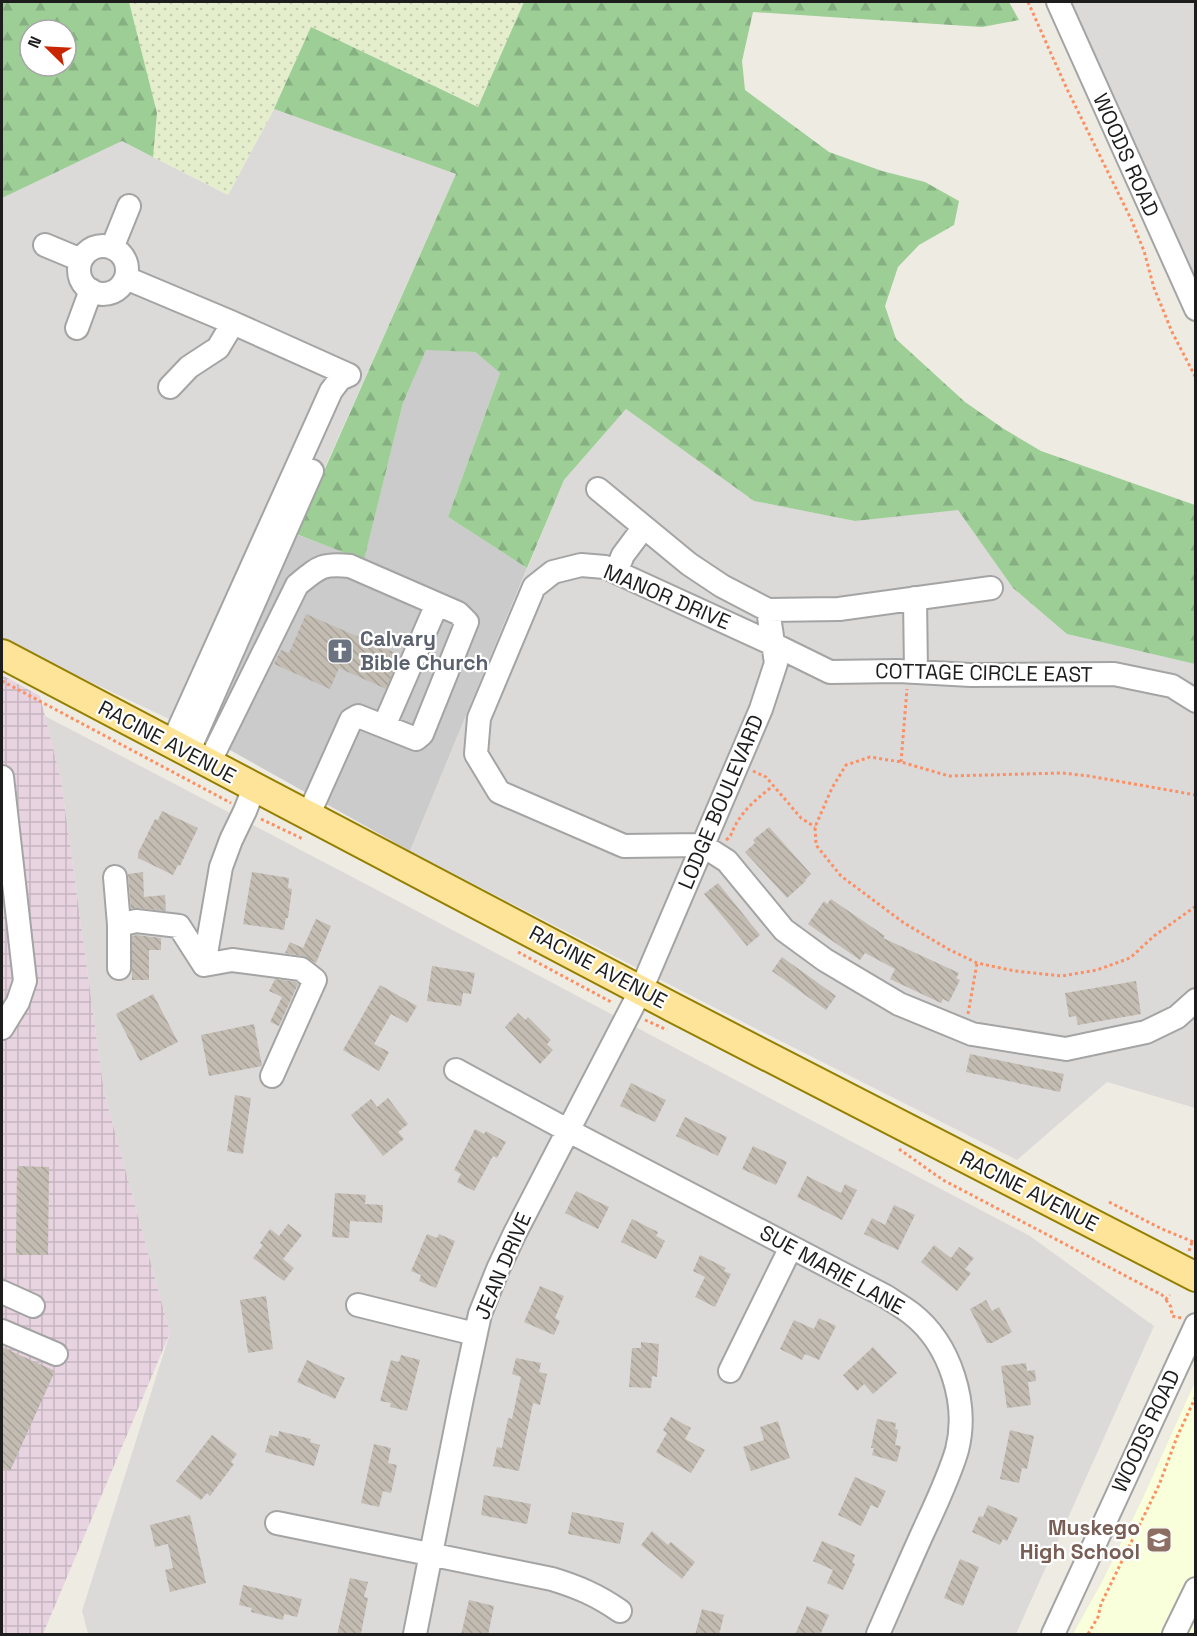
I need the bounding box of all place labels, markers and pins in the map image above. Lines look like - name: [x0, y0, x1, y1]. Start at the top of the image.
- place label: Calvary Bible Church: [360, 625, 488, 676]
- church icon: Calvary Bible Church: [325, 636, 355, 666]
- place label: Muskego High School: [1020, 1514, 1140, 1565]
- school or university icon: Muskego High School: [1144, 1525, 1174, 1555]

